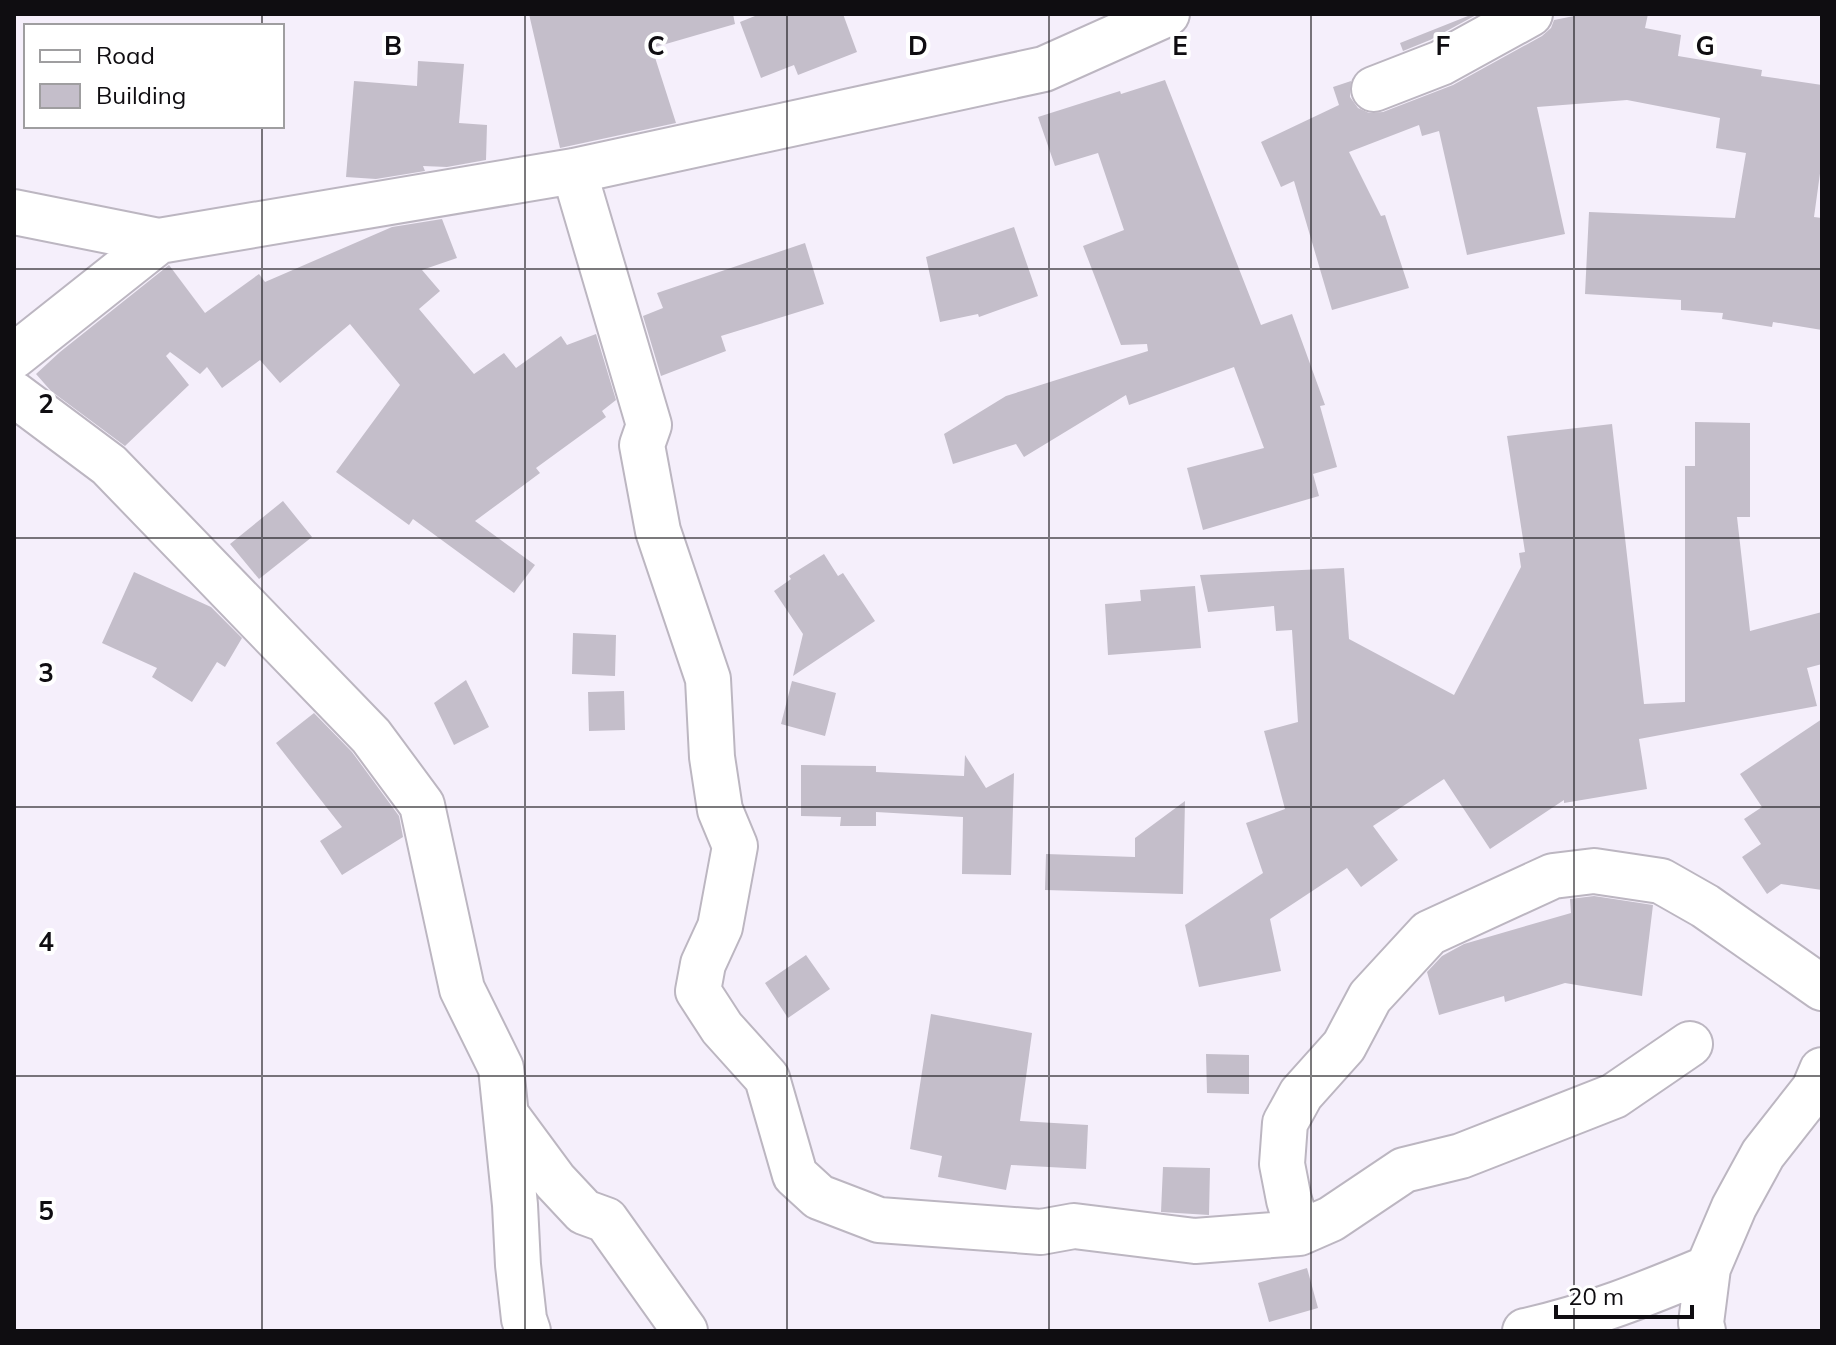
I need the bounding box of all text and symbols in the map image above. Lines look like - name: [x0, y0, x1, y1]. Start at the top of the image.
- legend: [24, 24, 284, 128]
- text: B: [384, 29, 402, 62]
- text: C: [647, 29, 665, 62]
- text: D: [908, 29, 928, 62]
- text: E: [1172, 29, 1188, 62]
- text: F: [1436, 29, 1451, 62]
- text: G: [1695, 29, 1715, 62]
- text: Road: [96, 40, 155, 70]
- text: Building: [96, 80, 186, 110]
- text: 2: [38, 387, 54, 420]
- text: 3: [38, 656, 54, 689]
- text: 4: [38, 925, 54, 958]
- text: 5: [38, 1194, 54, 1227]
- scale bar: [1556, 1269, 1692, 1319]
- text: 20 m: [1568, 1281, 1624, 1311]

